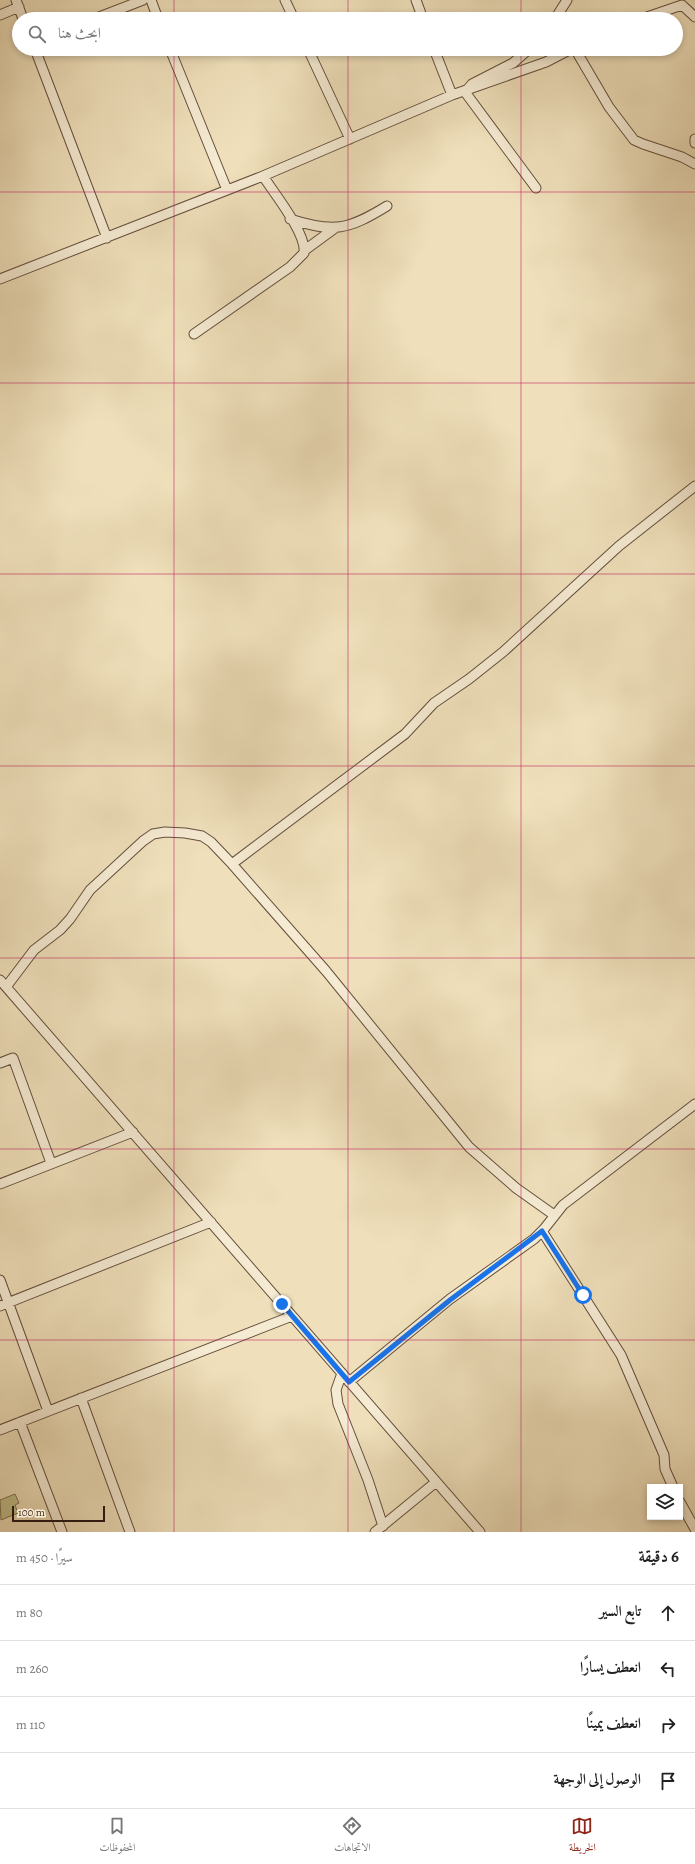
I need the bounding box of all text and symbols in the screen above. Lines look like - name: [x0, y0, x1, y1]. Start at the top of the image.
- search box: [12, 12, 683, 56]
- icon: search: [26, 23, 48, 45]
- text: ابحث هنا: [58, 23, 101, 43]
- route start: [574, 1286, 592, 1304]
- route end: [273, 1295, 291, 1313]
- map controls: [647, 1484, 683, 1520]
- button: layers: [647, 1484, 683, 1520]
- scale bar: [12, 1504, 105, 1523]
- text: 100 m: [18, 1505, 45, 1520]
- text: 6 دقيقة: [638, 1545, 679, 1568]
- text: سيرًا · 450 m: [16, 1549, 73, 1566]
- text: تابع السير: [599, 1601, 641, 1621]
- icon: ahead: [657, 1602, 679, 1624]
- text: 80 m: [16, 1604, 43, 1621]
- text: انعطف يسارًا: [580, 1657, 641, 1677]
- icon: left: [657, 1658, 679, 1680]
- text: 260 m: [16, 1660, 49, 1677]
- text: انعطف يمينًا: [586, 1713, 641, 1733]
- icon: right: [657, 1714, 679, 1736]
- text: 110 m: [16, 1716, 45, 1733]
- text: الوصول إلى الوجهة: [554, 1769, 641, 1789]
- icon: arrive: [657, 1770, 679, 1792]
- tab: المحفوظات: [99, 1815, 135, 1858]
- tab: الاتجاهات: [334, 1815, 371, 1858]
- tab: الخريطة: [569, 1815, 596, 1858]

